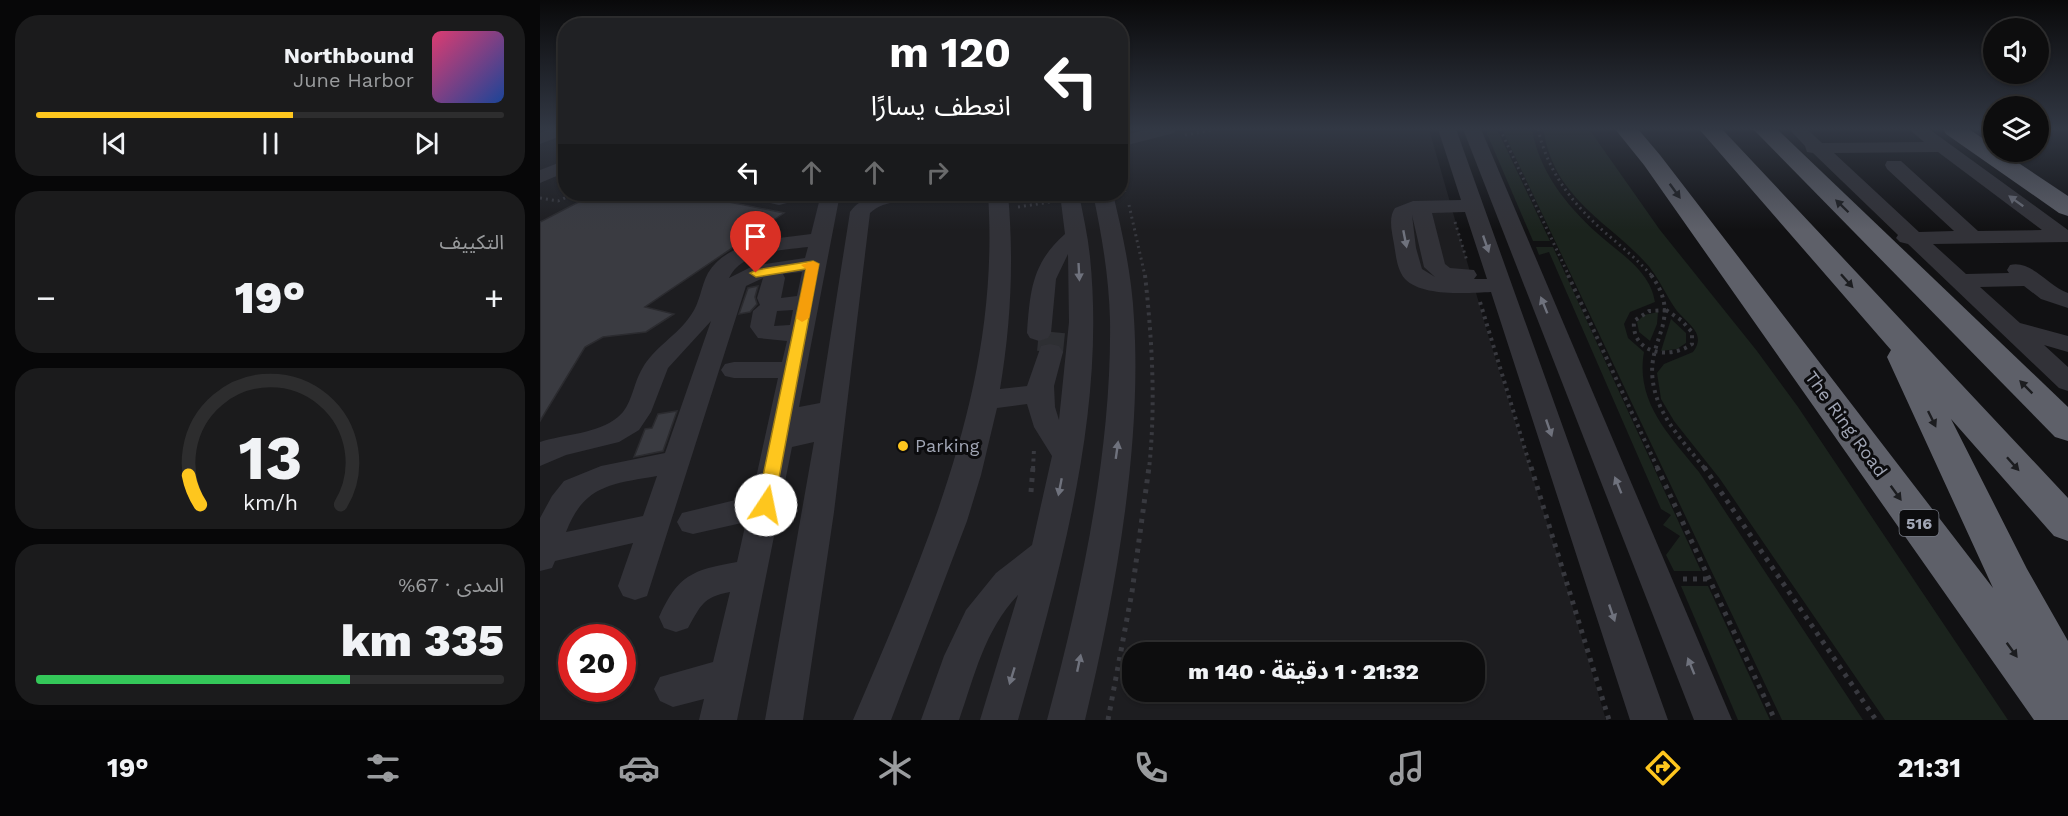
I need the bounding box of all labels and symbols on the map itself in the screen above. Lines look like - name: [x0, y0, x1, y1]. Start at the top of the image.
- one-way arrow: [1669, 183, 1681, 199]
- one-way arrow: [2009, 196, 2024, 208]
- one-way arrow: [1836, 199, 1850, 213]
- pin: [730, 211, 781, 273]
- one-way arrow: [1401, 230, 1410, 249]
- one-way arrow: [1482, 235, 1491, 253]
- one-way arrow: [1074, 263, 1083, 282]
- one-way arrow: [1840, 274, 1854, 289]
- one-way arrow: [1539, 295, 1549, 313]
- street label: The Ring Road: [1801, 367, 1892, 481]
- one-way arrow: [2020, 380, 2034, 394]
- one-way arrow: [1927, 411, 1936, 428]
- one-way arrow: [1544, 420, 1554, 438]
- place label: Parking: [915, 435, 980, 456]
- marker: Parking: [896, 439, 910, 453]
- one-way arrow: [1112, 441, 1121, 460]
- one-way arrow: [2006, 457, 2020, 472]
- position arrow: [734, 473, 798, 537]
- one-way arrow: [1613, 476, 1622, 494]
- one-way arrow: [1055, 477, 1064, 496]
- one-way arrow: [1890, 485, 1902, 500]
- road number: 516: [1900, 510, 1938, 536]
- one-way arrow: [1608, 604, 1617, 622]
- speed limit sign: 20: [558, 624, 636, 702]
- one-way arrow: [2006, 641, 2018, 657]
- one-way arrow: [1075, 653, 1084, 672]
- one-way arrow: [1686, 657, 1695, 675]
- one-way arrow: [1007, 667, 1017, 685]

